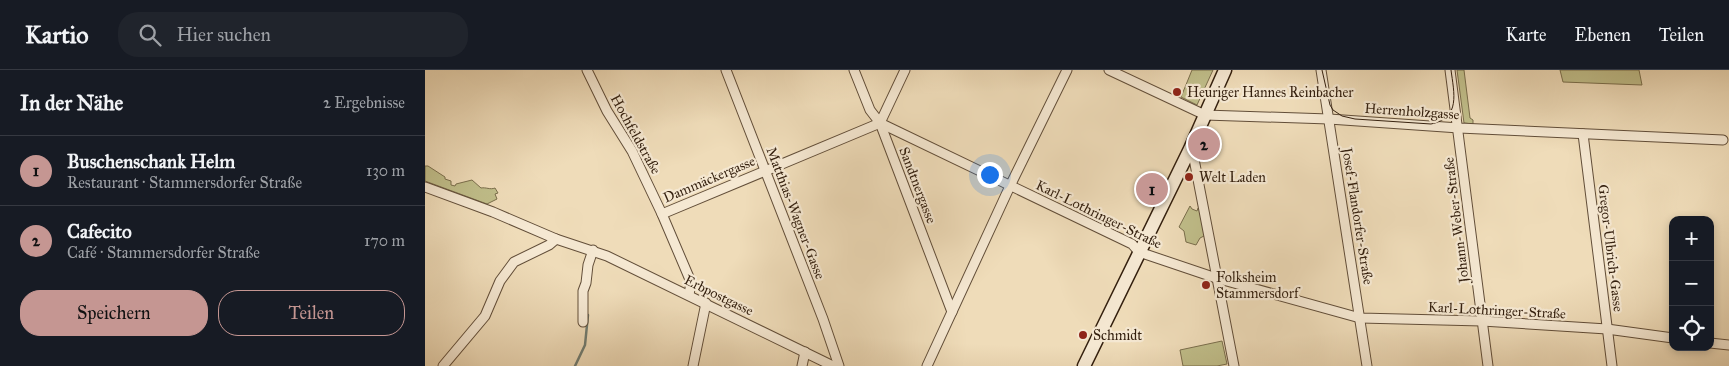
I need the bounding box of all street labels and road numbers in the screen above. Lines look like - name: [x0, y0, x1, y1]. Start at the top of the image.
- street label: Hochfeldstraße: [607, 92, 664, 177]
- street label: Herrenholzgasse: [1364, 100, 1460, 123]
- street label: Sandtnergasse: [895, 144, 940, 226]
- street label: Josef-Flandorfer-Straße: [1337, 144, 1377, 286]
- street label: Matthias-Wagner-Gasse: [762, 145, 829, 282]
- street label: Dammäckergasse: [661, 152, 758, 206]
- street label: Johann-Weber-Straße: [1440, 156, 1474, 286]
- street label: Karl-Lothringer-Straße: [1033, 177, 1165, 252]
- street label: Gregor-Ulbrich-Gasse: [1594, 183, 1627, 313]
- street label: Erbpostgasse: [681, 271, 756, 320]
- street label: Karl-Lothringer-Straße: [1428, 298, 1567, 323]

